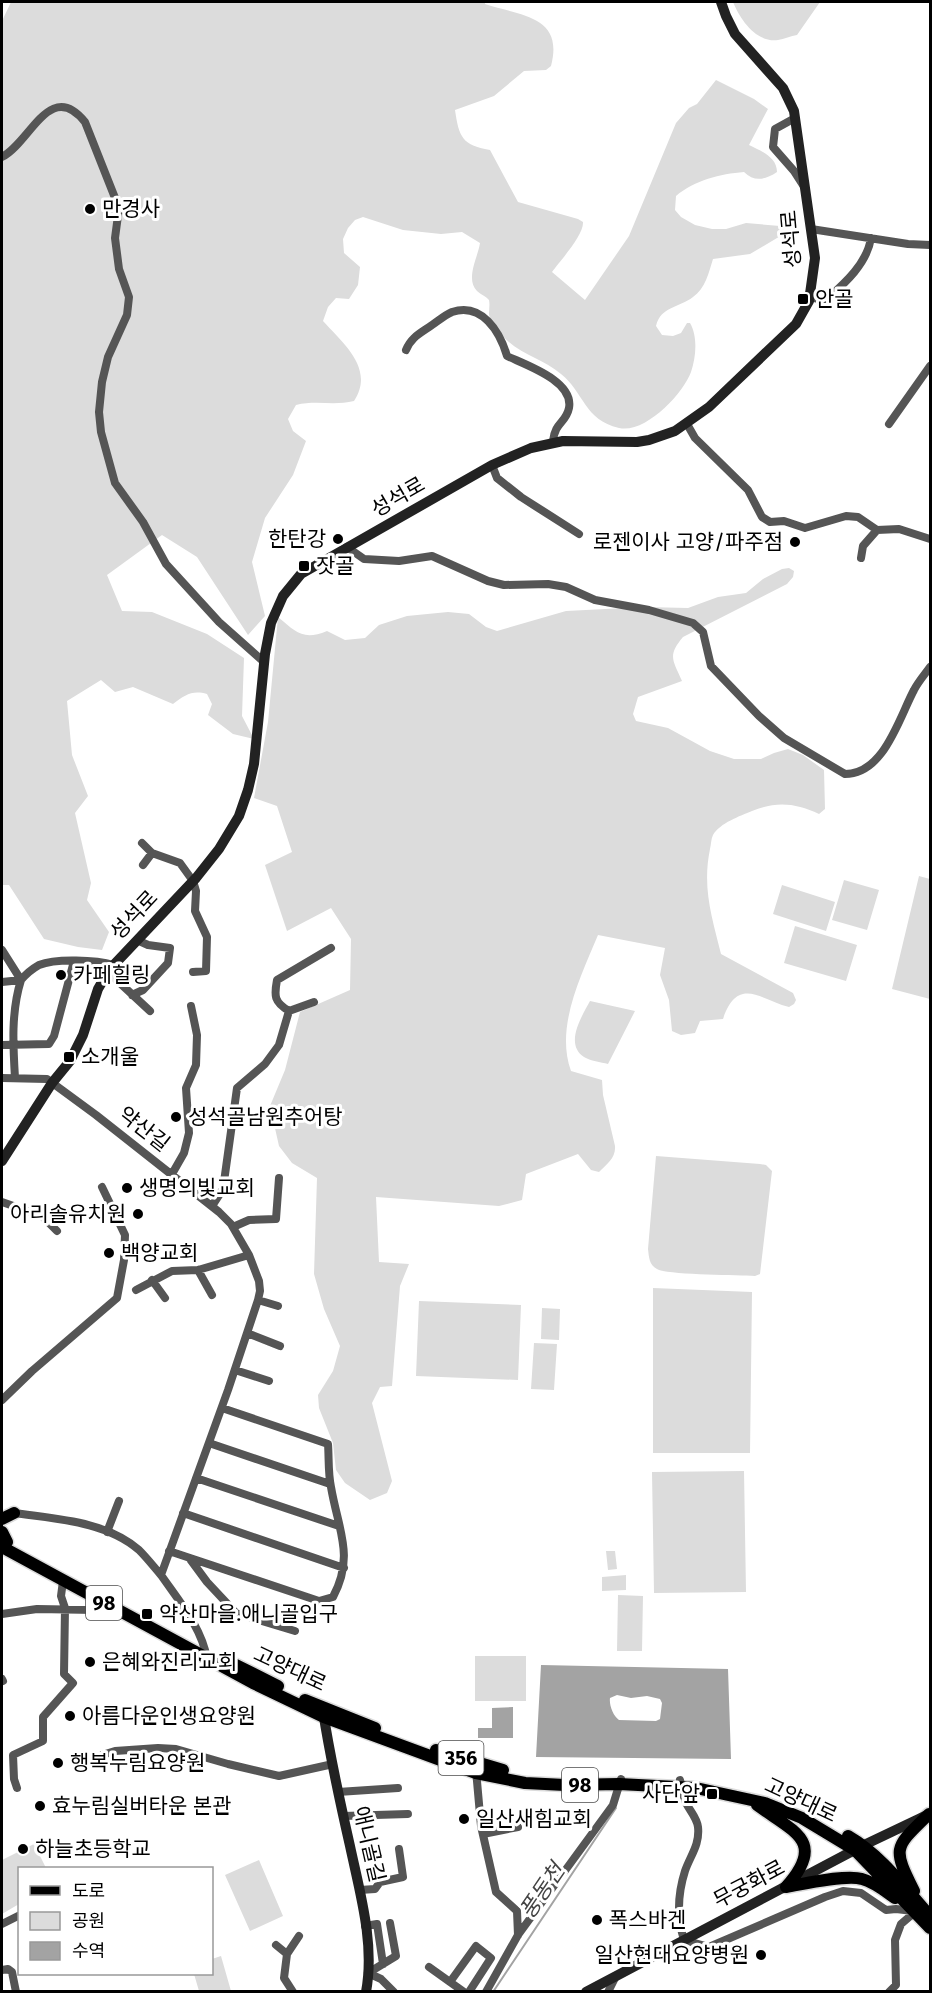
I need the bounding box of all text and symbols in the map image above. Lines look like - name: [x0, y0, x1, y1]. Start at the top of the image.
- place label: 만경사: [102, 196, 160, 222]
- marker: 만경사: [83, 202, 97, 216]
- street label: 성석로: [776, 209, 806, 269]
- place label: 안골: [815, 286, 854, 312]
- marker: 안골: [796, 292, 810, 306]
- street label: 성석로: [366, 471, 430, 523]
- place label: 한탄강: [268, 526, 326, 552]
- place label: 로젠이사 고양/파주점: [593, 529, 783, 555]
- marker: 한탄강: [331, 532, 345, 546]
- marker: 로젠이사 고양/파주점: [788, 535, 802, 549]
- place label: 잣골: [316, 553, 355, 579]
- marker: 잣골: [297, 559, 311, 573]
- street label: 성석로: [105, 885, 163, 945]
- place label: 카페힐링: [73, 962, 150, 988]
- marker: 카페힐링: [54, 968, 68, 982]
- place label: 소개울: [81, 1044, 139, 1070]
- marker: 소개울: [62, 1050, 76, 1064]
- street label: 약산길: [113, 1101, 175, 1157]
- place label: 성석골남원추어탕: [188, 1104, 343, 1130]
- marker: 성석골남원추어탕: [169, 1110, 183, 1124]
- place label: 생명의빛교회: [139, 1175, 255, 1201]
- marker: 생명의빛교회: [120, 1181, 134, 1195]
- place label: 아리솔유치원: [10, 1201, 126, 1227]
- marker: 아리솔유치원: [131, 1207, 145, 1221]
- place label: 백양교회: [121, 1240, 198, 1266]
- marker: 백양교회: [102, 1246, 116, 1260]
- road number: 98: [86, 1586, 122, 1620]
- place label: 약산마을.애니골입구: [159, 1601, 338, 1627]
- marker: 약산마을.애니골입구: [140, 1607, 154, 1621]
- street label: 고양대로: [249, 1641, 331, 1697]
- place label: 은혜와진리교회: [102, 1649, 237, 1675]
- marker: 은혜와진리교회: [83, 1655, 97, 1669]
- place label: 아름다운인생요양원: [82, 1703, 256, 1729]
- marker: 아름다운인생요양원: [63, 1709, 77, 1723]
- road number: 356: [438, 1741, 484, 1775]
- place label: 행복누림요양원: [70, 1750, 205, 1776]
- marker: 행복누림요양원: [51, 1756, 65, 1770]
- road number: 98: [562, 1768, 598, 1802]
- street label: 고양대로: [760, 1772, 842, 1828]
- place label: 사단앞: [642, 1781, 700, 1807]
- marker: 사단앞: [705, 1787, 719, 1801]
- place label: 효누림실버타운 본관: [52, 1793, 231, 1819]
- marker: 효누림실버타운 본관: [33, 1799, 47, 1813]
- street label: 애니골길: [348, 1803, 390, 1885]
- place label: 일산새힘교회: [476, 1806, 592, 1832]
- marker: 일산새힘교회: [457, 1812, 471, 1826]
- place label: 하늘초등학교: [35, 1836, 151, 1862]
- marker: 하늘초등학교: [16, 1842, 30, 1856]
- street label: 무궁화로: [709, 1854, 789, 1914]
- water label: 풍동천: [514, 1856, 572, 1924]
- legend: [18, 1867, 213, 1975]
- text: 도로: [72, 1880, 105, 1902]
- place label: 폭스바겐: [609, 1907, 686, 1933]
- text: 공원: [72, 1910, 105, 1932]
- marker: 폭스바겐: [590, 1913, 604, 1927]
- text: 수역: [72, 1940, 105, 1962]
- place label: 일산현대요양병원: [594, 1942, 749, 1968]
- marker: 일산현대요양병원: [754, 1948, 768, 1962]

